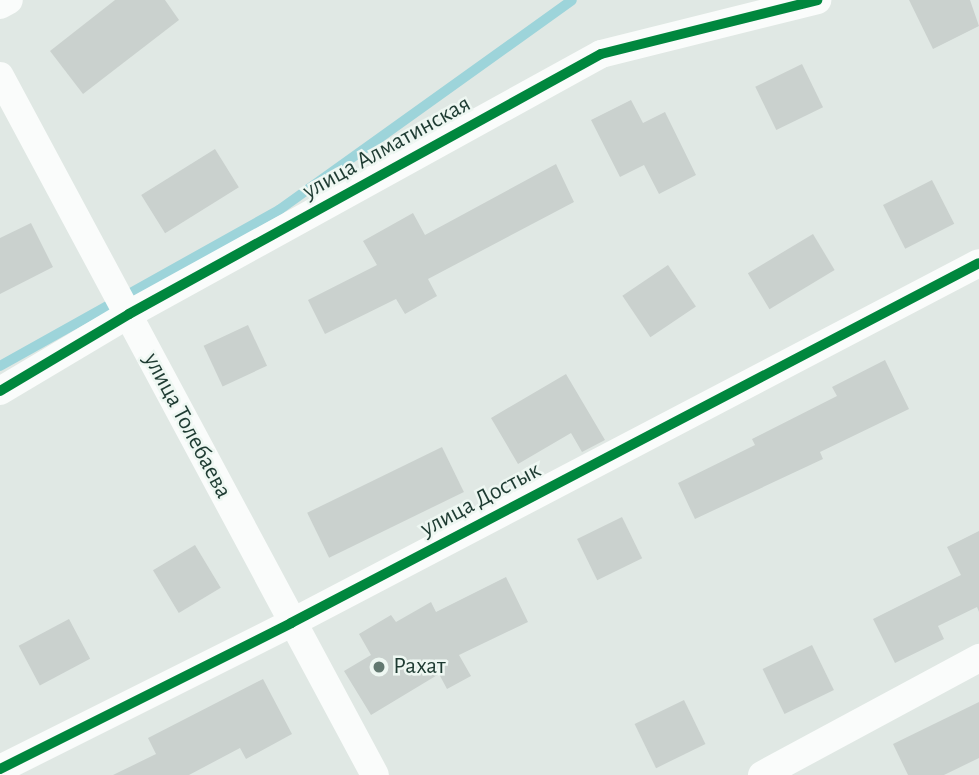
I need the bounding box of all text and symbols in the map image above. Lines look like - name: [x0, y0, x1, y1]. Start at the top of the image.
- street label: улица Алматинская: [298, 90, 476, 206]
- street label: улица Толебаева: [137, 348, 237, 504]
- street label: улица Достык: [416, 456, 546, 544]
- place label: Рахат: [393, 653, 446, 681]
- marker: Рахат: [371, 659, 387, 675]

